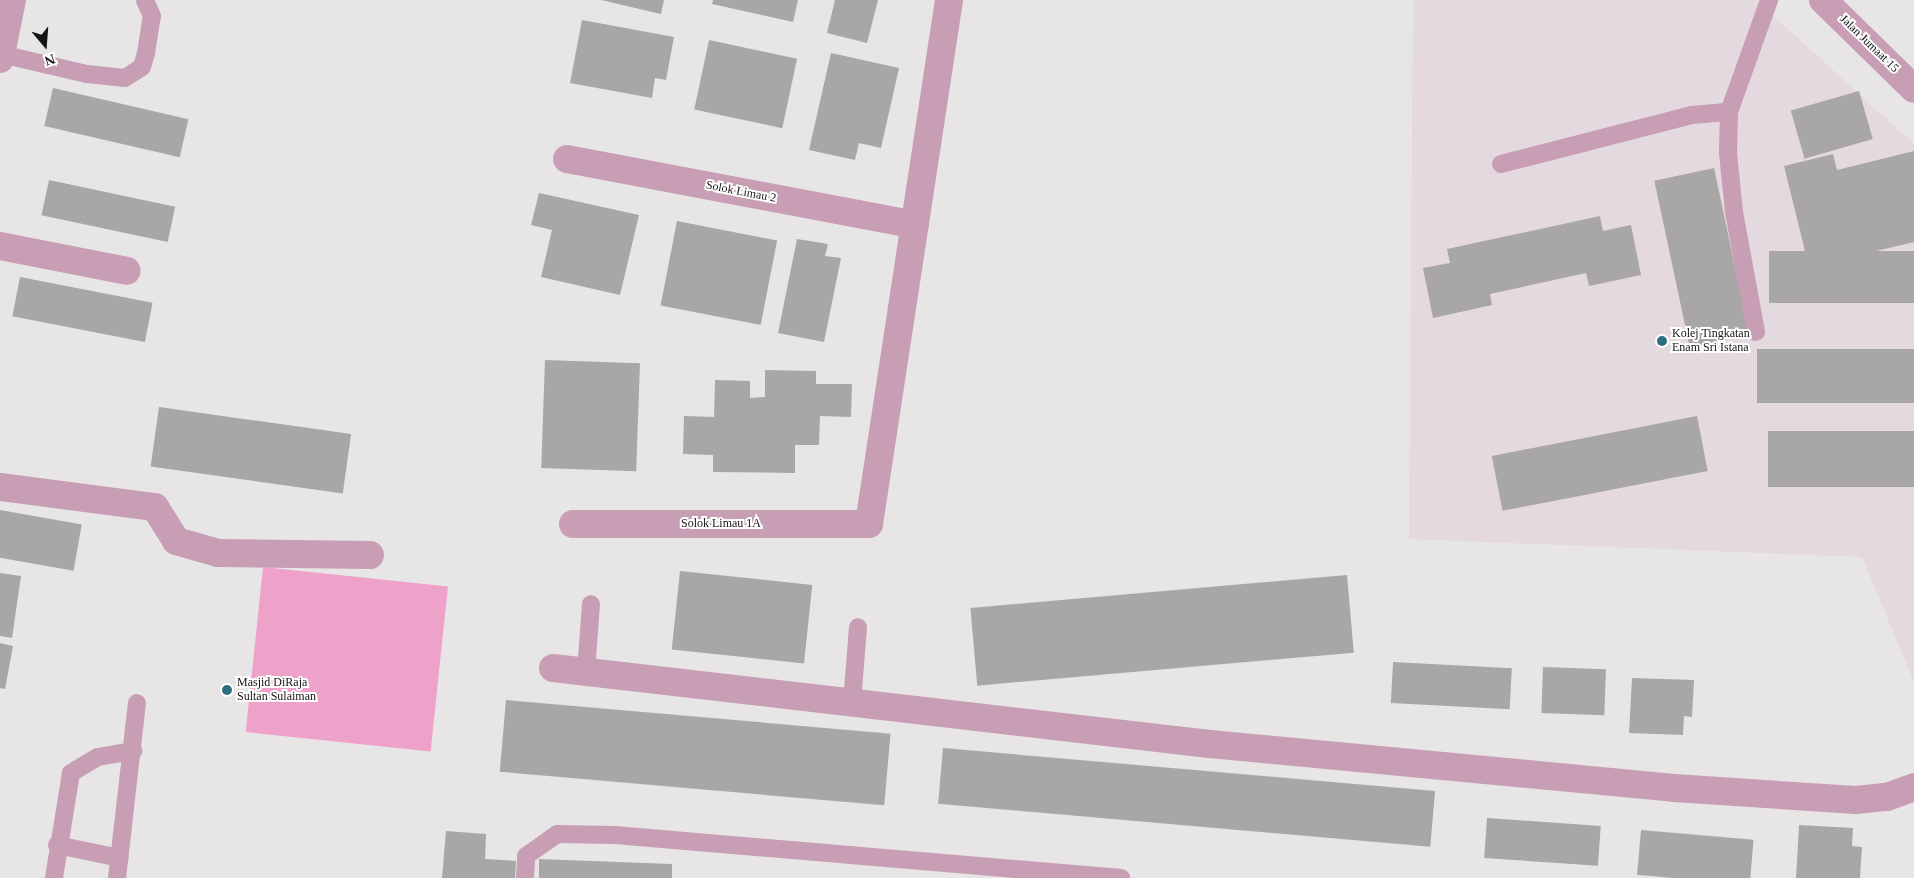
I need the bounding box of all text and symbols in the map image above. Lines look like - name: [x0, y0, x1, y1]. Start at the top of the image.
- street label: Jalan Jumaat 15: [1836, 12, 1902, 76]
- north arrow: [20, 20, 70, 70]
- text: N: [43, 51, 57, 68]
- street label: Solok Limau 2: [705, 178, 777, 206]
- place label: Kolej Tingkatan Enam Sri Istana: [1672, 327, 1750, 355]
- marker: Kolej Tingkatan Enam Sri Istana: [1656, 335, 1668, 347]
- street label: Solok Limau 1A: [681, 517, 761, 531]
- place label: Masjid DiRaja Sultan Sulaiman: [237, 676, 316, 704]
- marker: Masjid DiRaja Sultan Sulaiman: [221, 684, 233, 696]

